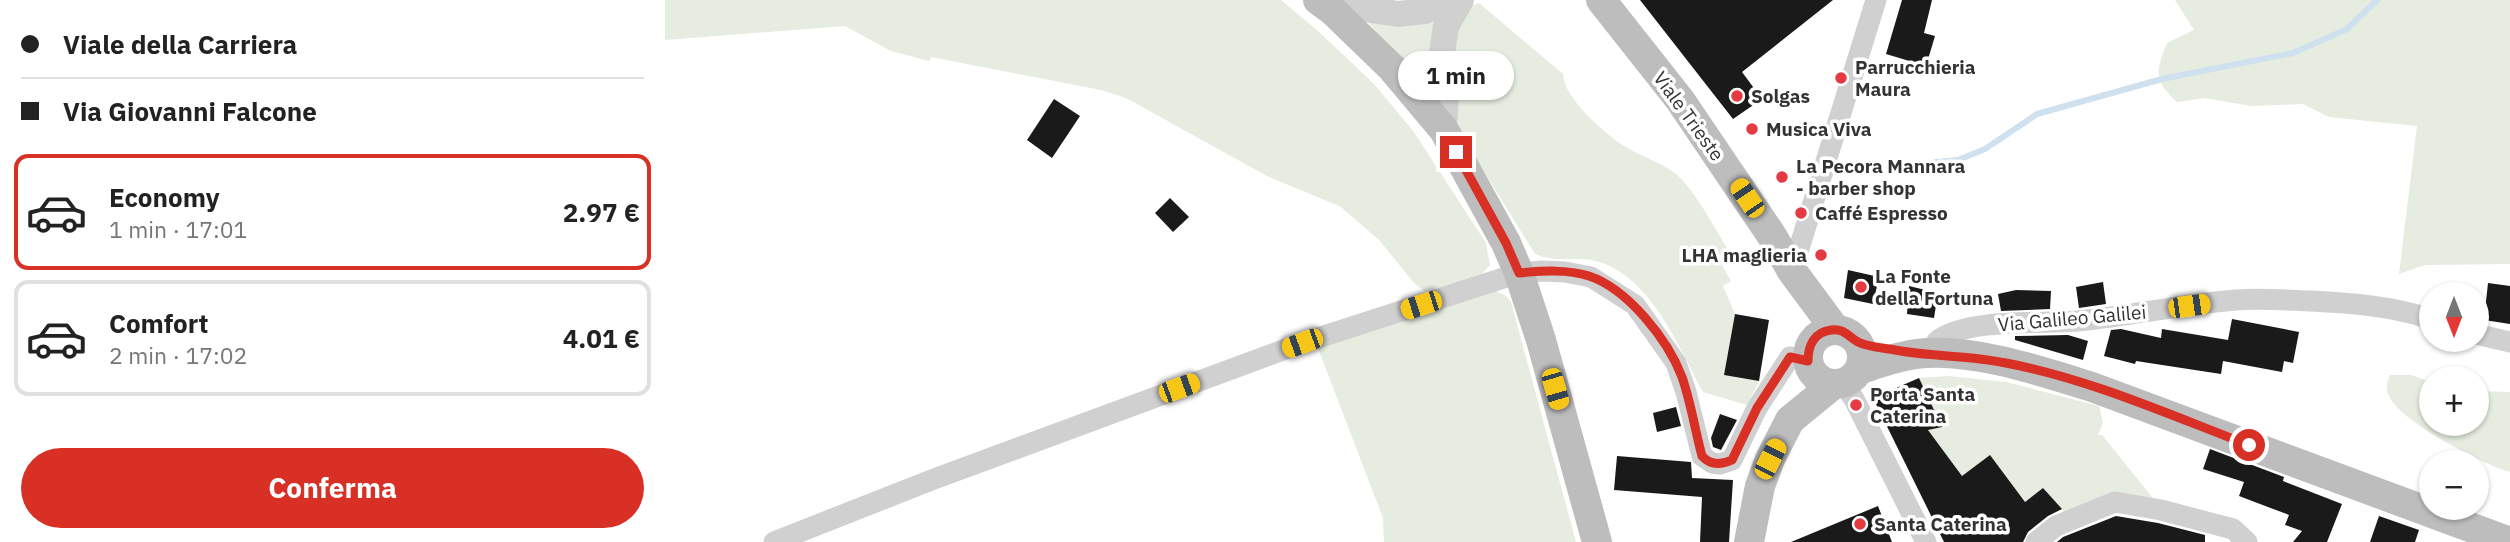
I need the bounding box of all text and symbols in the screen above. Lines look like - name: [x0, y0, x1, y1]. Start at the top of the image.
- text: Viale della Carriera: [63, 27, 297, 61]
- callout: 1 min: [1398, 51, 1514, 100]
- place label: Parrucchieria Maura: [1855, 55, 1976, 101]
- text: 1 min: [1426, 60, 1486, 90]
- street label: Viale Trieste: [1648, 67, 1730, 165]
- marker: Parrucchieria Maura: [1833, 70, 1849, 86]
- place label: Solgas: [1751, 84, 1810, 108]
- marker: Solgas: [1729, 88, 1745, 104]
- text: Via Giovanni Falcone: [63, 94, 317, 128]
- place label: Musica Viva: [1766, 117, 1872, 141]
- marker: Musica Viva: [1744, 121, 1760, 137]
- route end: [1440, 136, 1472, 168]
- place label: La Pecora Mannara - barber shop: [1796, 154, 1966, 200]
- marker: La Pecora Mannara - barber shop: [1774, 169, 1790, 185]
- car: [1727, 175, 1768, 221]
- text: Economy: [109, 180, 220, 214]
- icon: car: [25, 181, 88, 244]
- text: 2.97 €: [563, 195, 640, 229]
- place label: Caffé Espresso: [1815, 201, 1948, 225]
- marker: Caffé Espresso: [1793, 205, 1809, 221]
- text: 1 min · 17:01: [109, 214, 247, 244]
- place label: LHA maglieria: [1682, 243, 1807, 267]
- marker: LHA maglieria: [1813, 247, 1829, 263]
- place label: La Fonte della Fortuna: [1875, 264, 1994, 310]
- marker: La Fonte della Fortuna: [1853, 279, 1869, 295]
- north arrow: [2419, 282, 2489, 352]
- map controls: [2419, 282, 2489, 520]
- car: [1398, 289, 1445, 321]
- car: [2167, 293, 2212, 319]
- street label: Via Galileo Galilei: [1997, 300, 2147, 336]
- text: Comfort: [109, 306, 208, 340]
- icon: car: [25, 307, 88, 370]
- text: 4.01 €: [563, 321, 640, 355]
- car: [1279, 326, 1326, 360]
- text: 2 min · 17:02: [109, 340, 247, 370]
- car: [1540, 366, 1571, 412]
- button: +: [2419, 366, 2489, 436]
- car: [1156, 371, 1203, 405]
- place label: Porta Santa Caterina: [1870, 382, 1975, 428]
- marker: Porta Santa Caterina: [1848, 397, 1864, 413]
- route start: [2233, 429, 2265, 461]
- car: [1752, 436, 1789, 482]
- button: Conferma: [21, 448, 644, 528]
- button: −: [2419, 450, 2489, 520]
- place label: Santa Caterina: [1874, 512, 2007, 536]
- marker: Santa Caterina: [1852, 516, 1868, 532]

